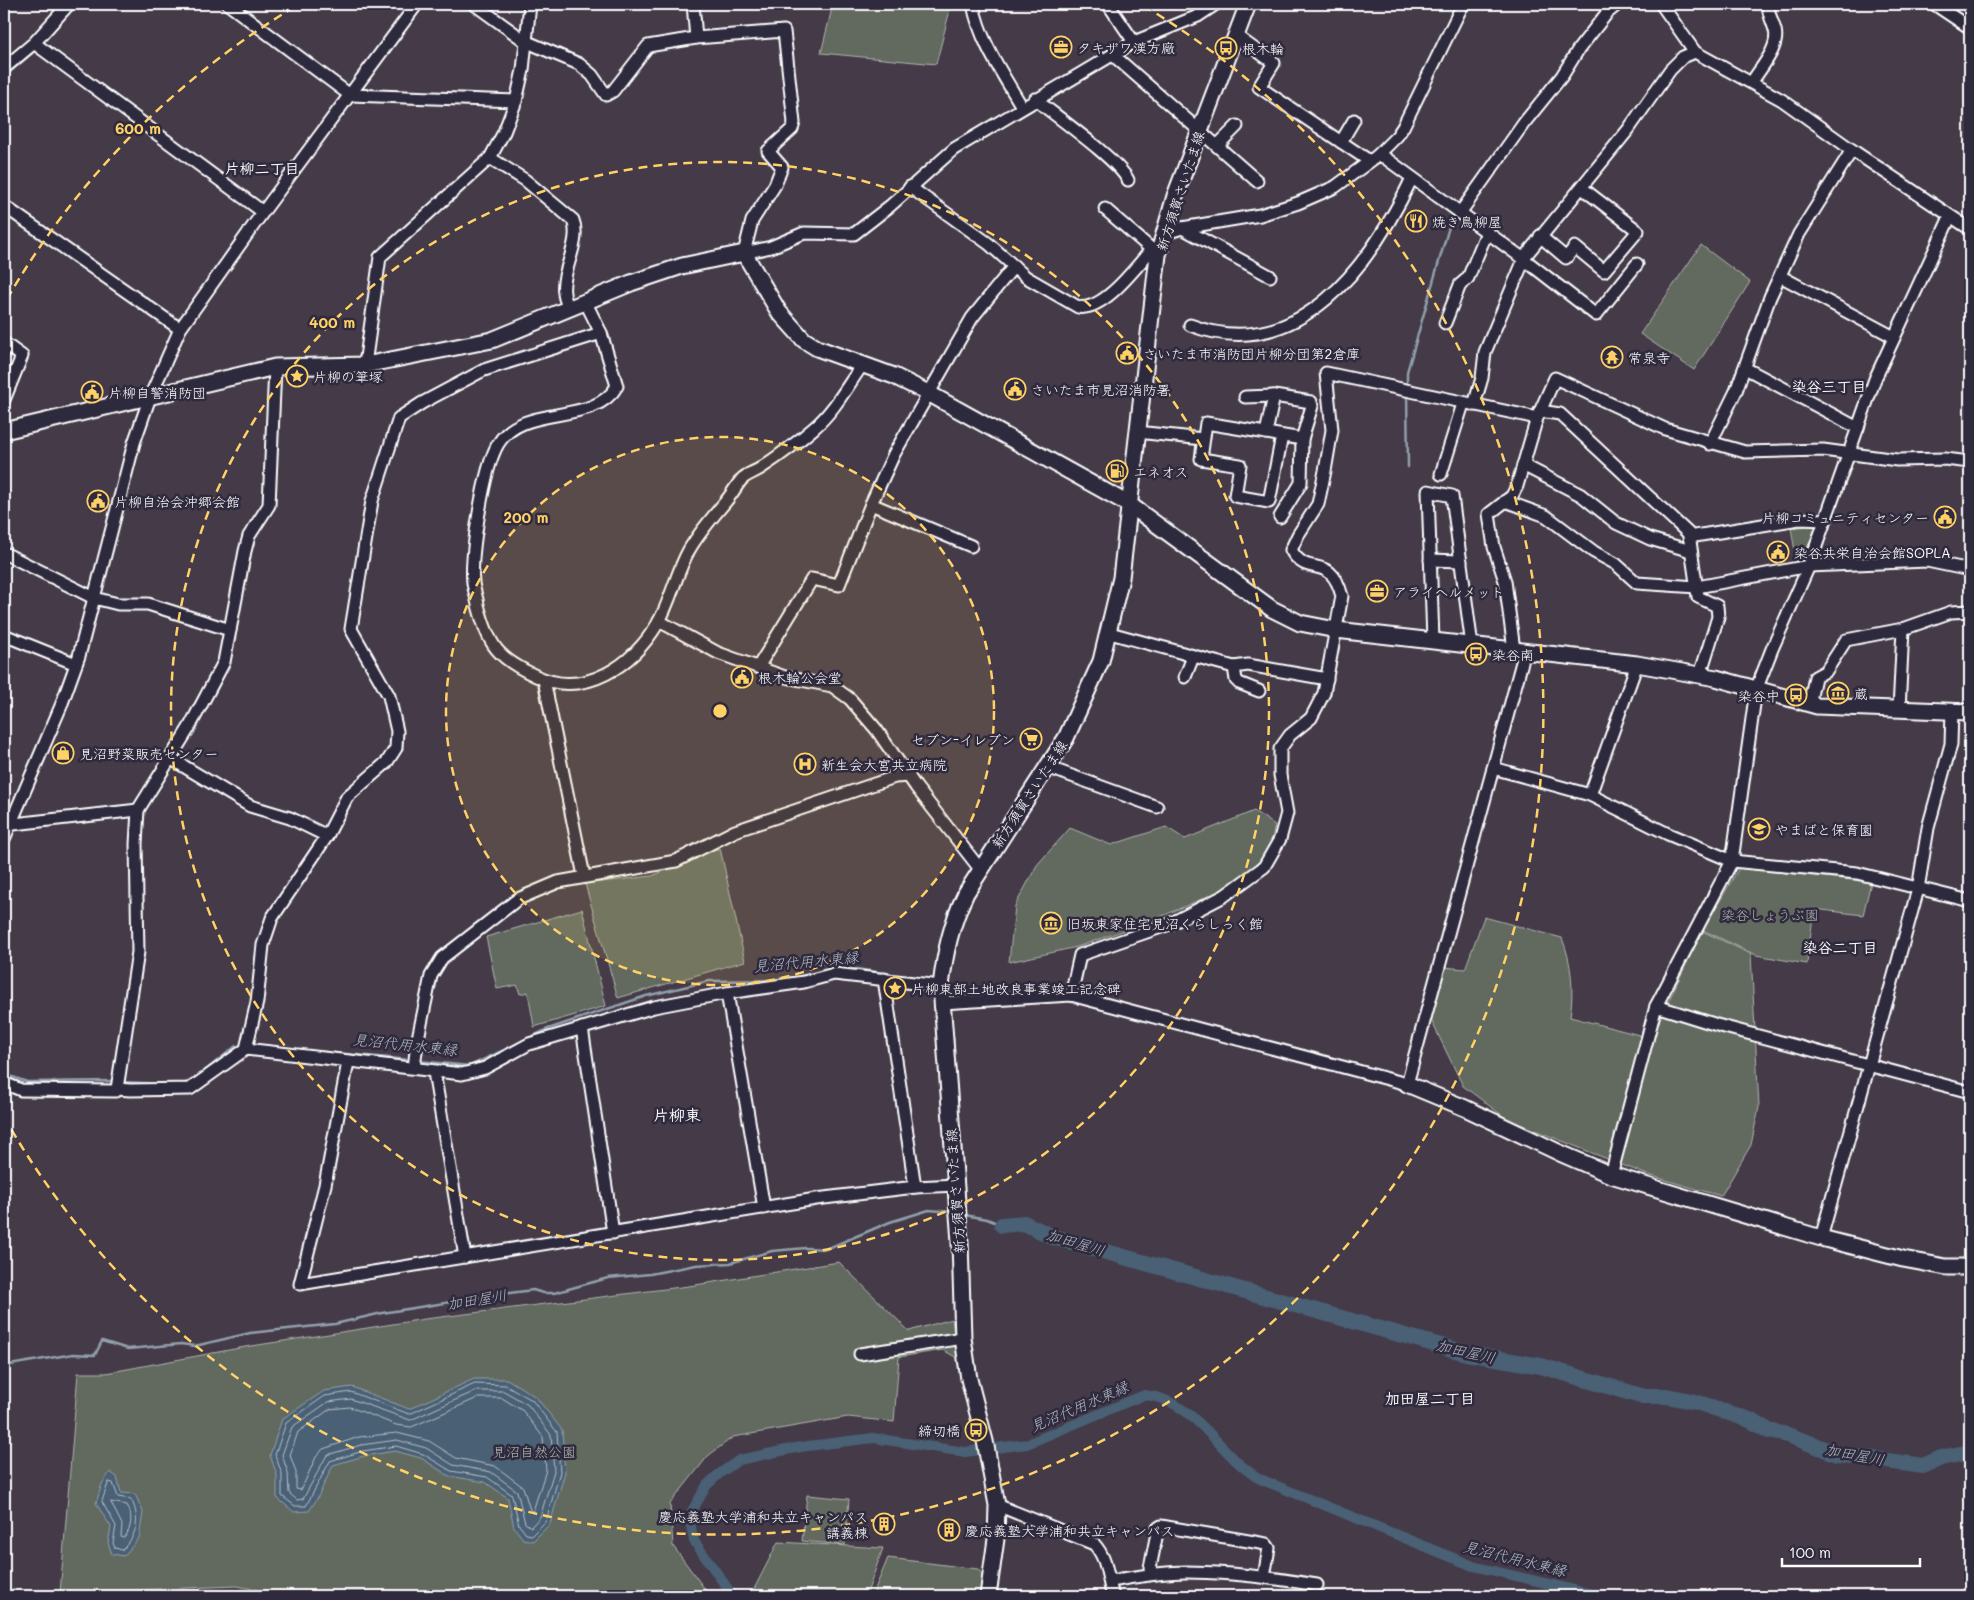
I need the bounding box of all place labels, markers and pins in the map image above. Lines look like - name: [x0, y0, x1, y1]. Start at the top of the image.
- office icon: タキザワ漢方廠: [1049, 35, 1073, 59]
- bus stop icon: 根木輪: [1214, 36, 1238, 60]
- place label: タキザワ漢方廠: [1077, 38, 1175, 57]
- place label: 根木輪: [1242, 39, 1284, 58]
- restaurant icon: 焼き鳥柳屋: [1404, 209, 1428, 233]
- place label: 焼き鳥柳屋: [1432, 212, 1502, 231]
- public building icon: さいたま市消防団片柳分団第2倉庫: [1115, 341, 1139, 365]
- place label: さいたま市消防団片柳分団第2倉庫: [1143, 344, 1360, 363]
- temple icon: 常泉寺: [1600, 345, 1624, 369]
- place label: 常泉寺: [1628, 348, 1670, 367]
- place icon: 片柳の筆塚: [285, 364, 309, 388]
- place label: 片柳の筆塚: [313, 367, 383, 386]
- public building icon: さいたま市見沼消防署: [1003, 377, 1027, 401]
- public building icon: 片柳自警消防団: [80, 380, 104, 404]
- place label: さいたま市見沼消防署: [1031, 380, 1170, 399]
- place label: 片柳自警消防団: [108, 383, 206, 402]
- fuel station icon: エネオス: [1105, 459, 1129, 483]
- place label: エネオス: [1133, 462, 1188, 481]
- public building icon: 片柳自治会沖郷会館: [86, 489, 110, 513]
- place label: 片柳自治会沖郷会館: [114, 492, 240, 511]
- public building icon: 片柳コミュニティセンター: [1933, 505, 1957, 529]
- place label: 片柳コミュニティセンター: [1762, 508, 1929, 527]
- public building icon: 染谷共栄自治会館SOPLA: [1766, 540, 1790, 564]
- place label: 染谷共栄自治会館SOPLA: [1794, 543, 1951, 562]
- office icon: アライヘルメット: [1365, 579, 1389, 603]
- place label: アライヘルメット: [1393, 582, 1504, 601]
- bus stop icon: 染谷南: [1464, 642, 1488, 666]
- place label: 染谷南: [1492, 645, 1534, 664]
- public building icon: 根木輪公会堂: [730, 665, 754, 689]
- place label: 根木輪公会堂: [758, 668, 842, 687]
- museum icon: 蔵: [1826, 681, 1850, 705]
- bus stop icon: 染谷中: [1784, 683, 1808, 707]
- place label: 蔵: [1854, 684, 1868, 703]
- place label: 染谷中: [1738, 686, 1780, 705]
- centre of rings: [711, 702, 729, 720]
- supermarket icon: セブン-イレブン: [1019, 727, 1043, 751]
- place label: セブン-イレブン: [911, 730, 1015, 749]
- shop icon: 見沼野菜販売センター: [51, 741, 75, 765]
- place label: 見沼野菜販売センター: [79, 744, 218, 763]
- hospital icon: 新生会大宮共立病院: [793, 752, 817, 776]
- place label: 新生会大宮共立病院: [821, 755, 947, 774]
- school or university icon: やまばと保育園: [1747, 817, 1771, 841]
- place label: やまばと保育園: [1775, 820, 1873, 839]
- museum icon: 旧坂東家住宅見沼くらしっく館: [1039, 911, 1063, 935]
- place label: 旧坂東家住宅見沼くらしっく館: [1067, 914, 1263, 933]
- place icon: 片柳東部土地改良事業竣工記念碑: [883, 976, 907, 1000]
- place label: 片柳東部土地改良事業竣工記念碑: [911, 979, 1121, 998]
- bus stop icon: 締切橋: [964, 1418, 988, 1442]
- place label: 締切橋: [918, 1421, 960, 1440]
- place label: 慶応義塾大学浦和共立キャンパス 講義棟: [659, 1507, 869, 1542]
- building icon: 慶応義塾大学浦和共立キャンパス 講義棟: [872, 1512, 896, 1536]
- building icon: 慶応義塾大学浦和共立キャンパス: [937, 1518, 961, 1542]
- place label: 慶応義塾大学浦和共立キャンパス: [965, 1521, 1174, 1540]

